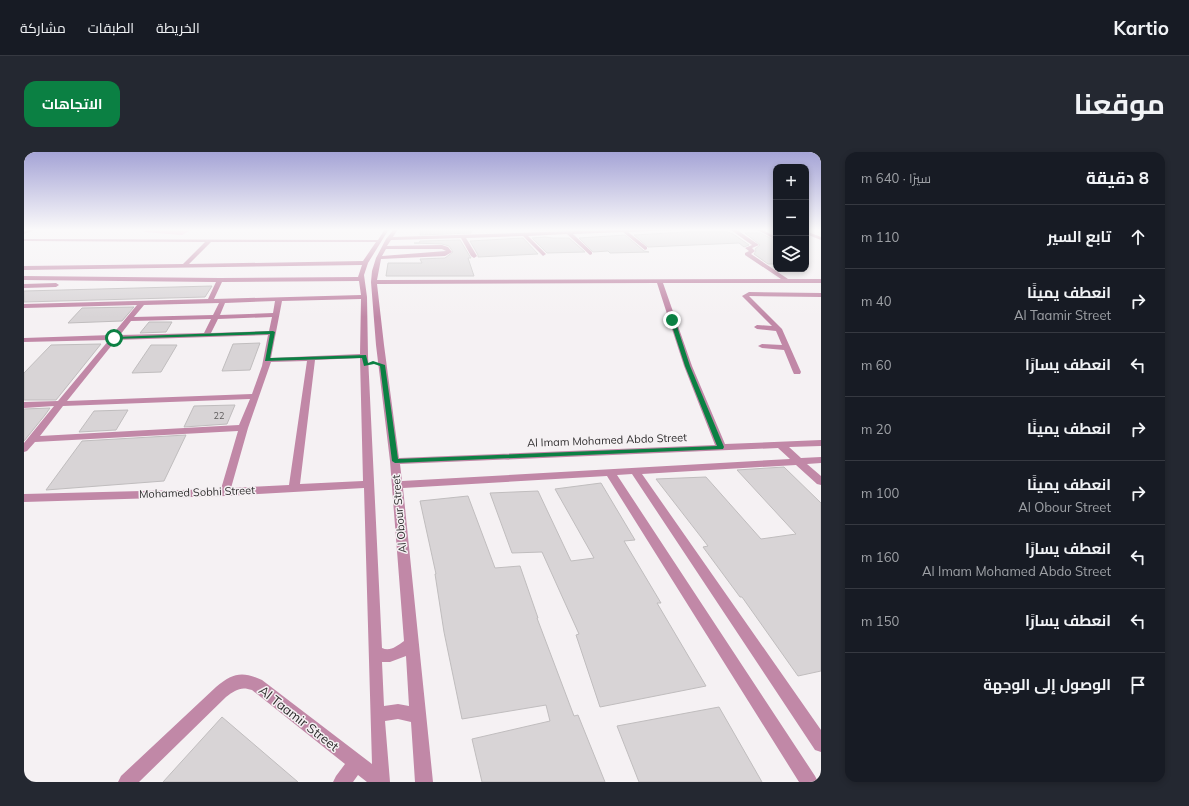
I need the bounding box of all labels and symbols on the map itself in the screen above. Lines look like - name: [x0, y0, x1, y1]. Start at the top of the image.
- route end: [663, 311, 681, 329]
- route start: [105, 329, 123, 347]
- house number: 22: [214, 410, 224, 421]
- street label: Al Imam Mohamed Abdo Street: [527, 430, 687, 450]
- street label: Al Obour Street: [389, 474, 409, 554]
- street label: Mohamed Sobhi Street: [139, 483, 255, 501]
- street label: Al Taamir Street: [256, 682, 343, 754]

